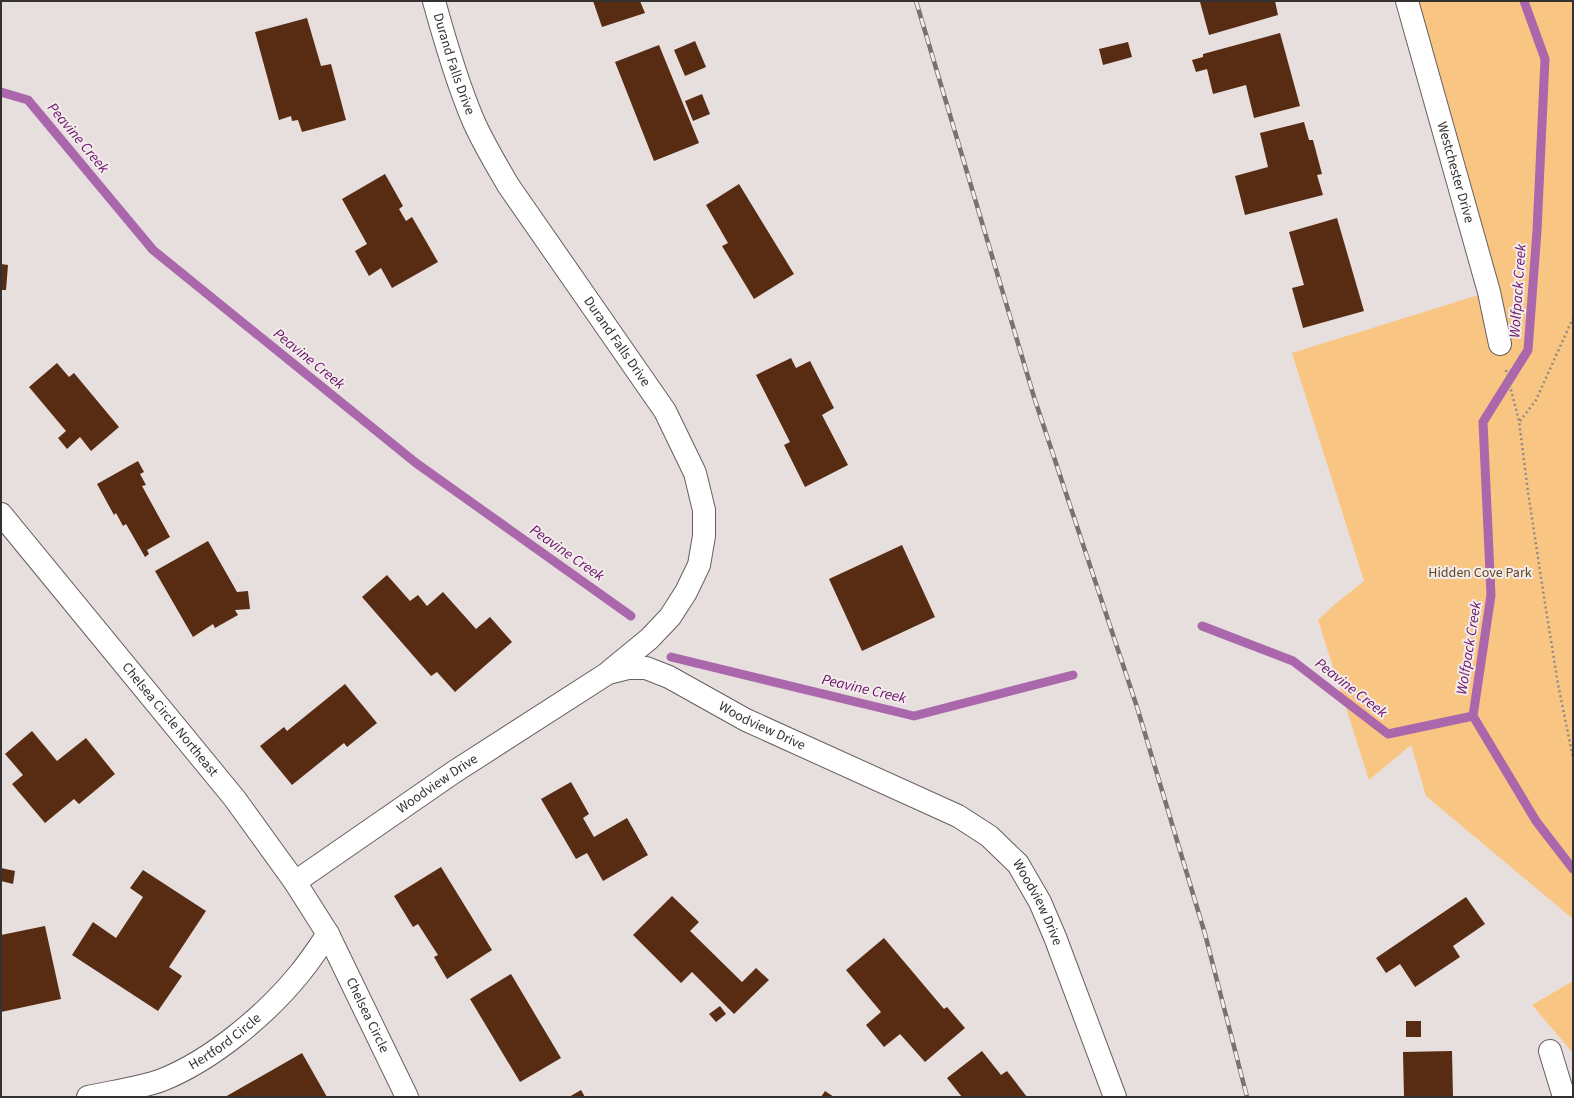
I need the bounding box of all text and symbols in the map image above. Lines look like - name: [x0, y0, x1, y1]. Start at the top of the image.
- street label: Durand Falls Drive: [428, 11, 480, 118]
- water label: Peavine Creek: [42, 98, 114, 178]
- street label: Westchester Drive: [1432, 119, 1479, 225]
- water label: Wolfpack Creek: [1504, 242, 1532, 339]
- street label: Durand Falls Drive: [578, 293, 655, 391]
- water label: Peavine Creek: [269, 324, 350, 395]
- water label: Peavine Creek: [526, 520, 609, 587]
- park label: Hidden Cove Park: [1428, 563, 1532, 583]
- water label: Wolfpack Creek: [1451, 599, 1487, 696]
- water label: Peavine Creek: [1311, 653, 1392, 723]
- street label: Chelsea Circle Northeast: [117, 658, 223, 781]
- water label: Peavine Creek: [820, 669, 909, 709]
- street label: Woodview Drive: [715, 697, 809, 756]
- street label: Woodview Drive: [393, 749, 482, 819]
- street label: Woodview Drive: [1007, 856, 1067, 948]
- street label: Chelsea Circle: [341, 974, 394, 1056]
- street label: Hertford Circle: [185, 1009, 266, 1075]

